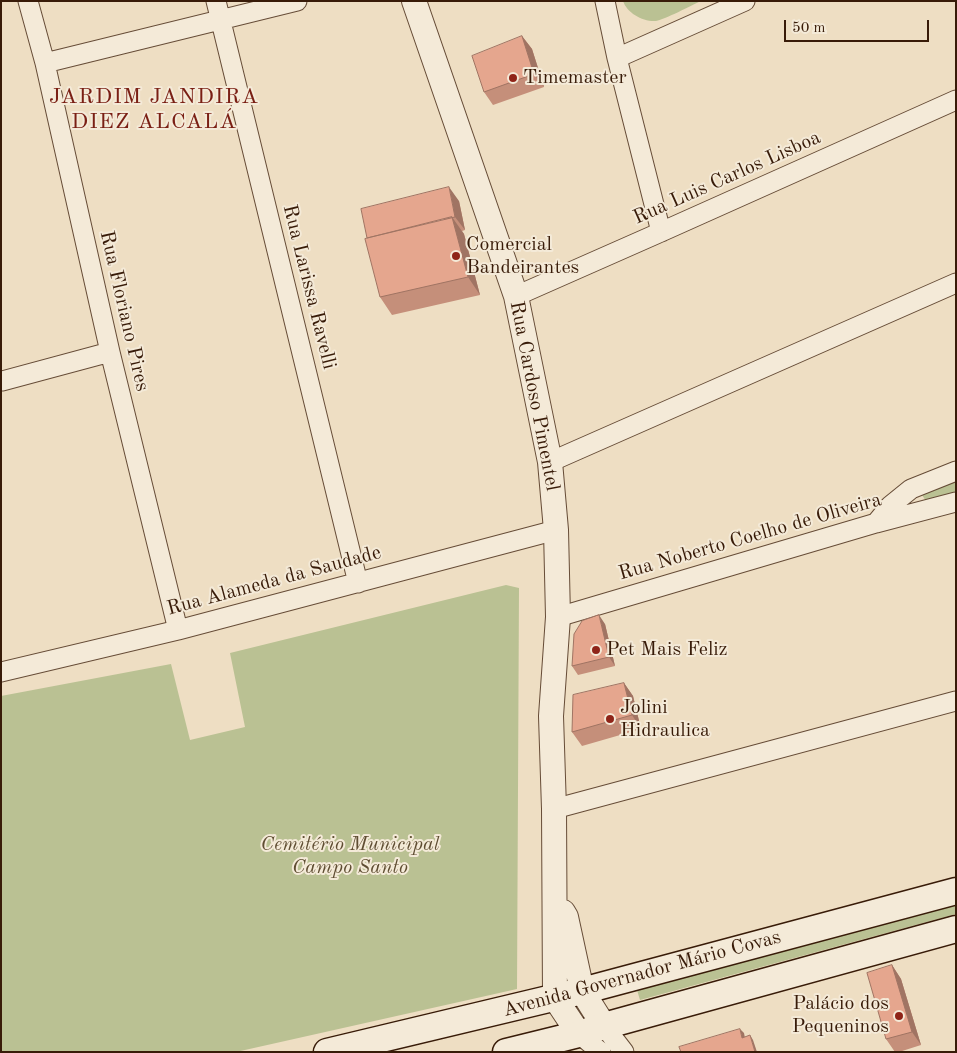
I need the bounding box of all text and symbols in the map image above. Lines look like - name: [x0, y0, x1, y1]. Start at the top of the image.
- scale bar: [787, 10, 932, 42]
- text: 50 m: [792, 21, 826, 36]
- place label: Timemaster: [523, 66, 627, 90]
- marker: Timemaster: [507, 72, 519, 84]
- district label: JARDIM JANDIRA DIEZ ALCALÁ: [47, 84, 261, 136]
- street label: Rua Luis Carlos Lisboa: [629, 126, 825, 230]
- street label: Rua Larissa Ravelli: [277, 202, 341, 372]
- street label: Rua Floriano Pires: [94, 228, 154, 394]
- place label: Comercial Bandeirantes: [466, 233, 579, 280]
- marker: Comercial Bandeirantes: [450, 250, 462, 262]
- street label: Rua Cardoso Pimentel: [504, 299, 564, 493]
- street label: Rua Noberto Coelho de Oliveira: [616, 488, 884, 586]
- street label: Rua Alameda da Saudade: [164, 541, 384, 621]
- place label: Pet Mais Feliz: [606, 638, 728, 662]
- marker: Pet Mais Feliz: [590, 644, 602, 656]
- place label: Jolini Hidraulica: [620, 696, 710, 743]
- marker: Jolini Hidraulica: [604, 713, 616, 725]
- park label: Cemitério Municipal Campo Santo: [260, 833, 440, 880]
- street label: Avenida Governador Mário Covas: [500, 925, 784, 1023]
- place label: Palácio dos Pequeninos: [792, 992, 889, 1039]
- marker: Palácio dos Pequeninos: [893, 1010, 905, 1022]

